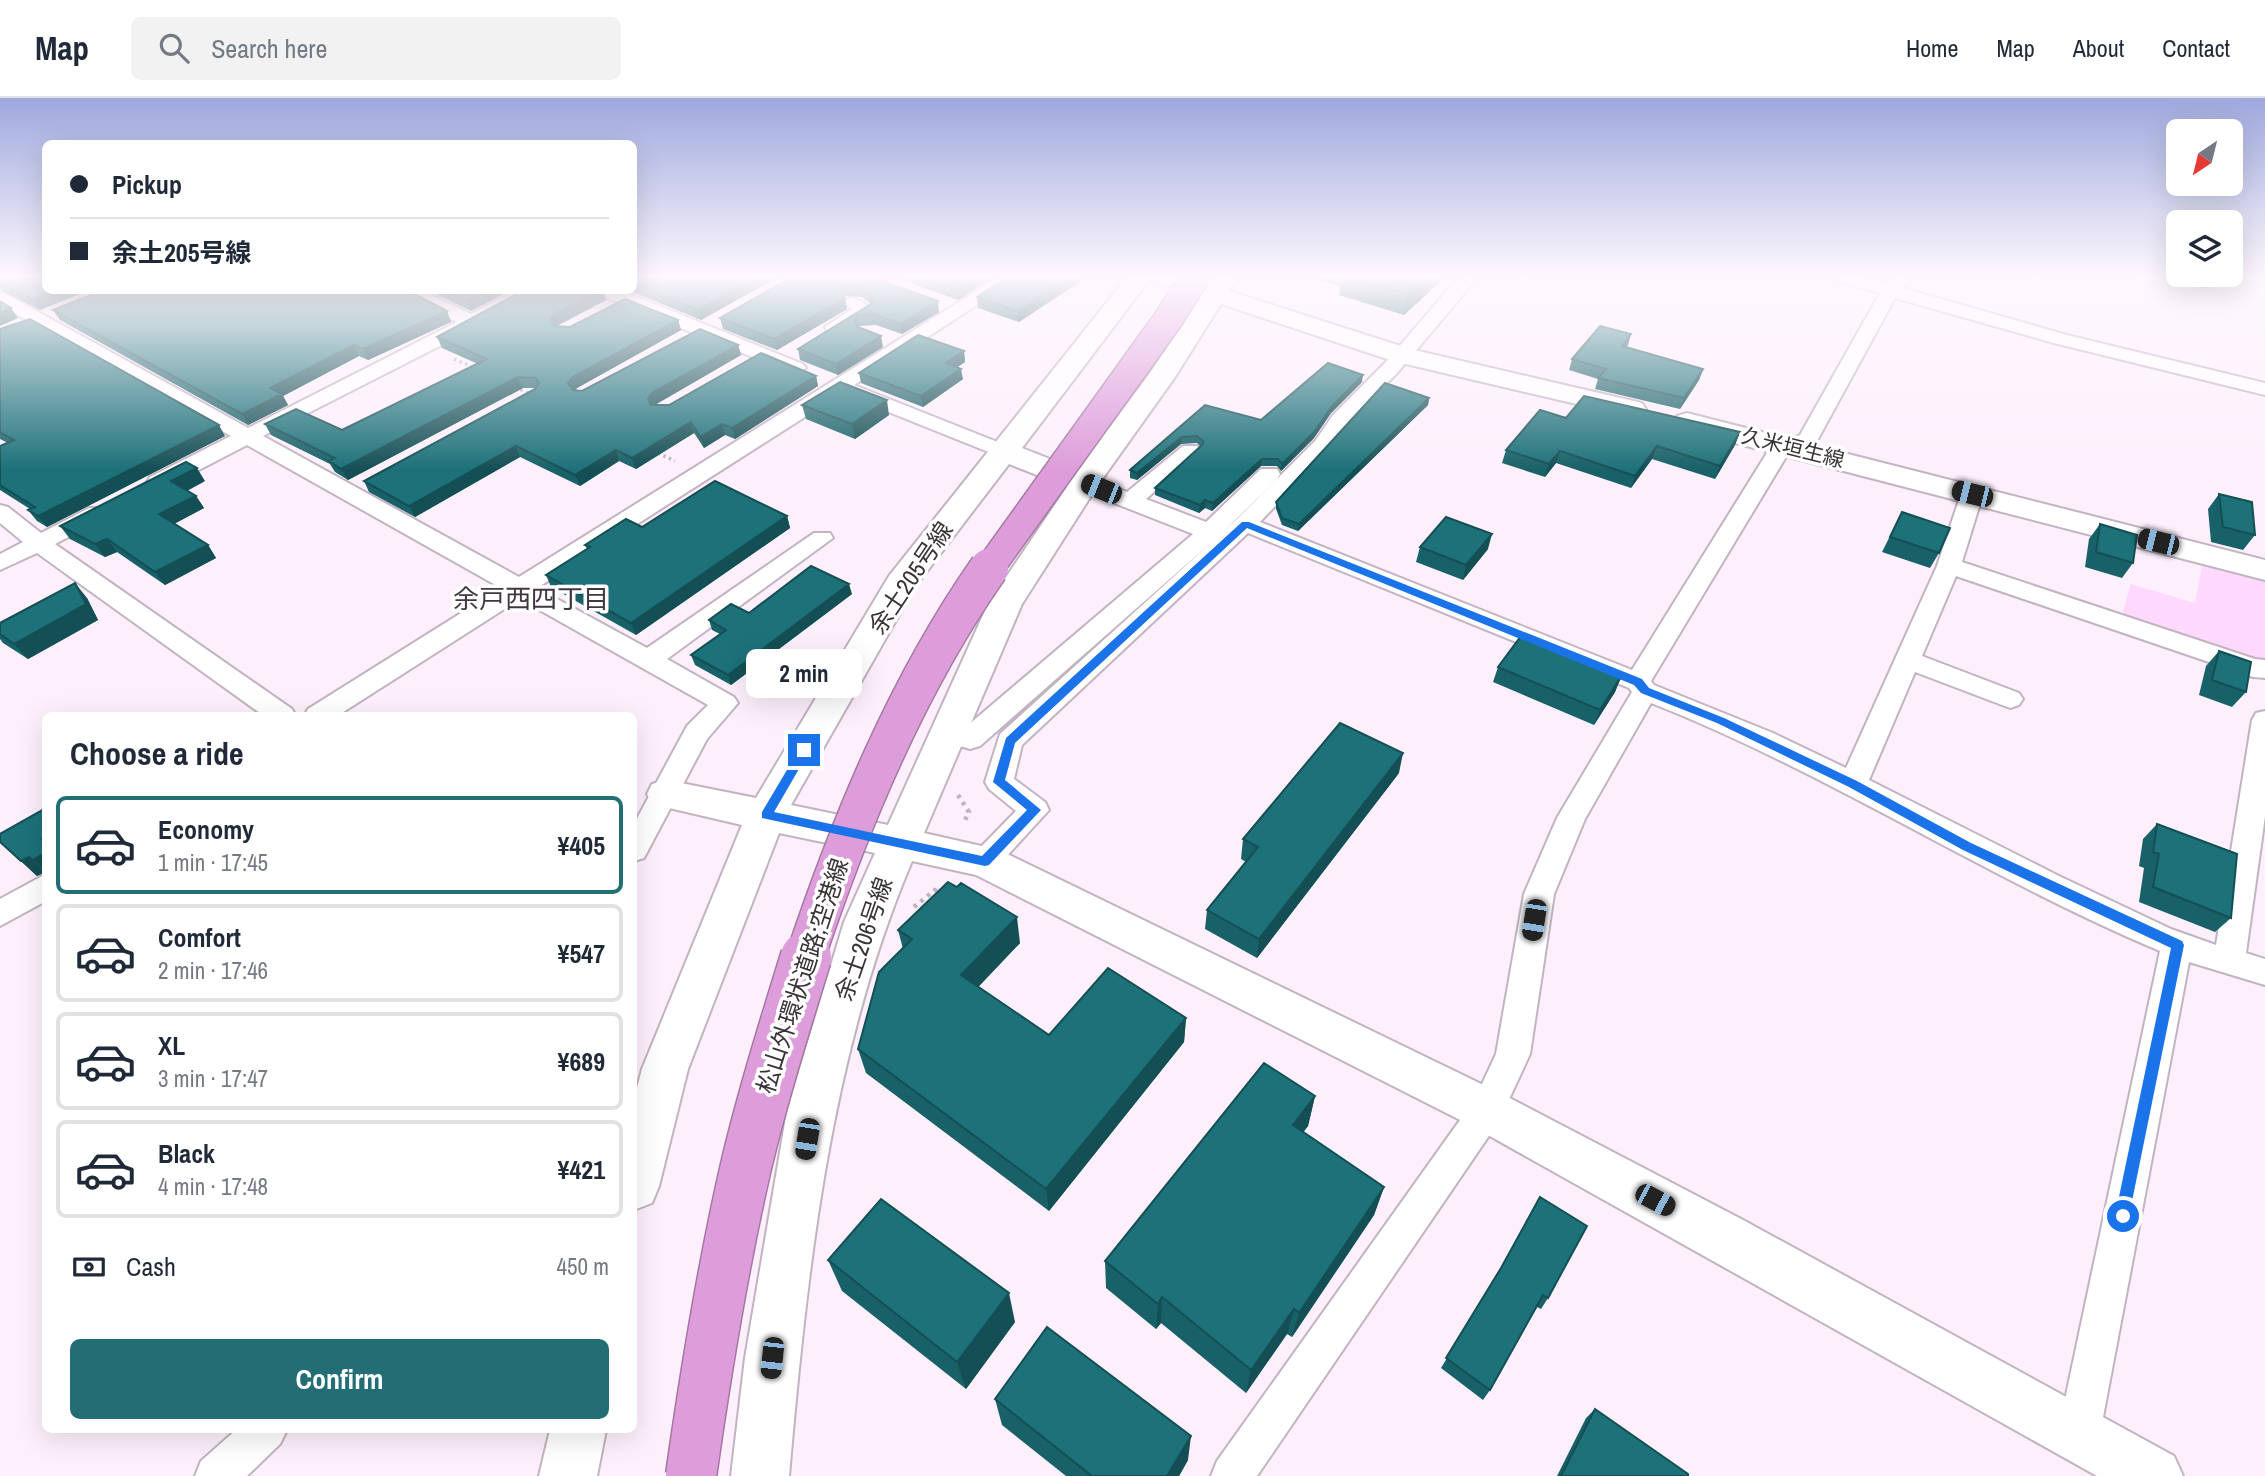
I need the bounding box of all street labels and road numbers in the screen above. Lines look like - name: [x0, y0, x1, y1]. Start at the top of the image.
- street label: 久米垣生線: [1739, 421, 1848, 474]
- street label: 余土205号線: [861, 515, 959, 640]
- street label: 松山外環状道路;空港線: [749, 854, 855, 1097]
- street label: 余土206号線: [827, 873, 899, 1005]

